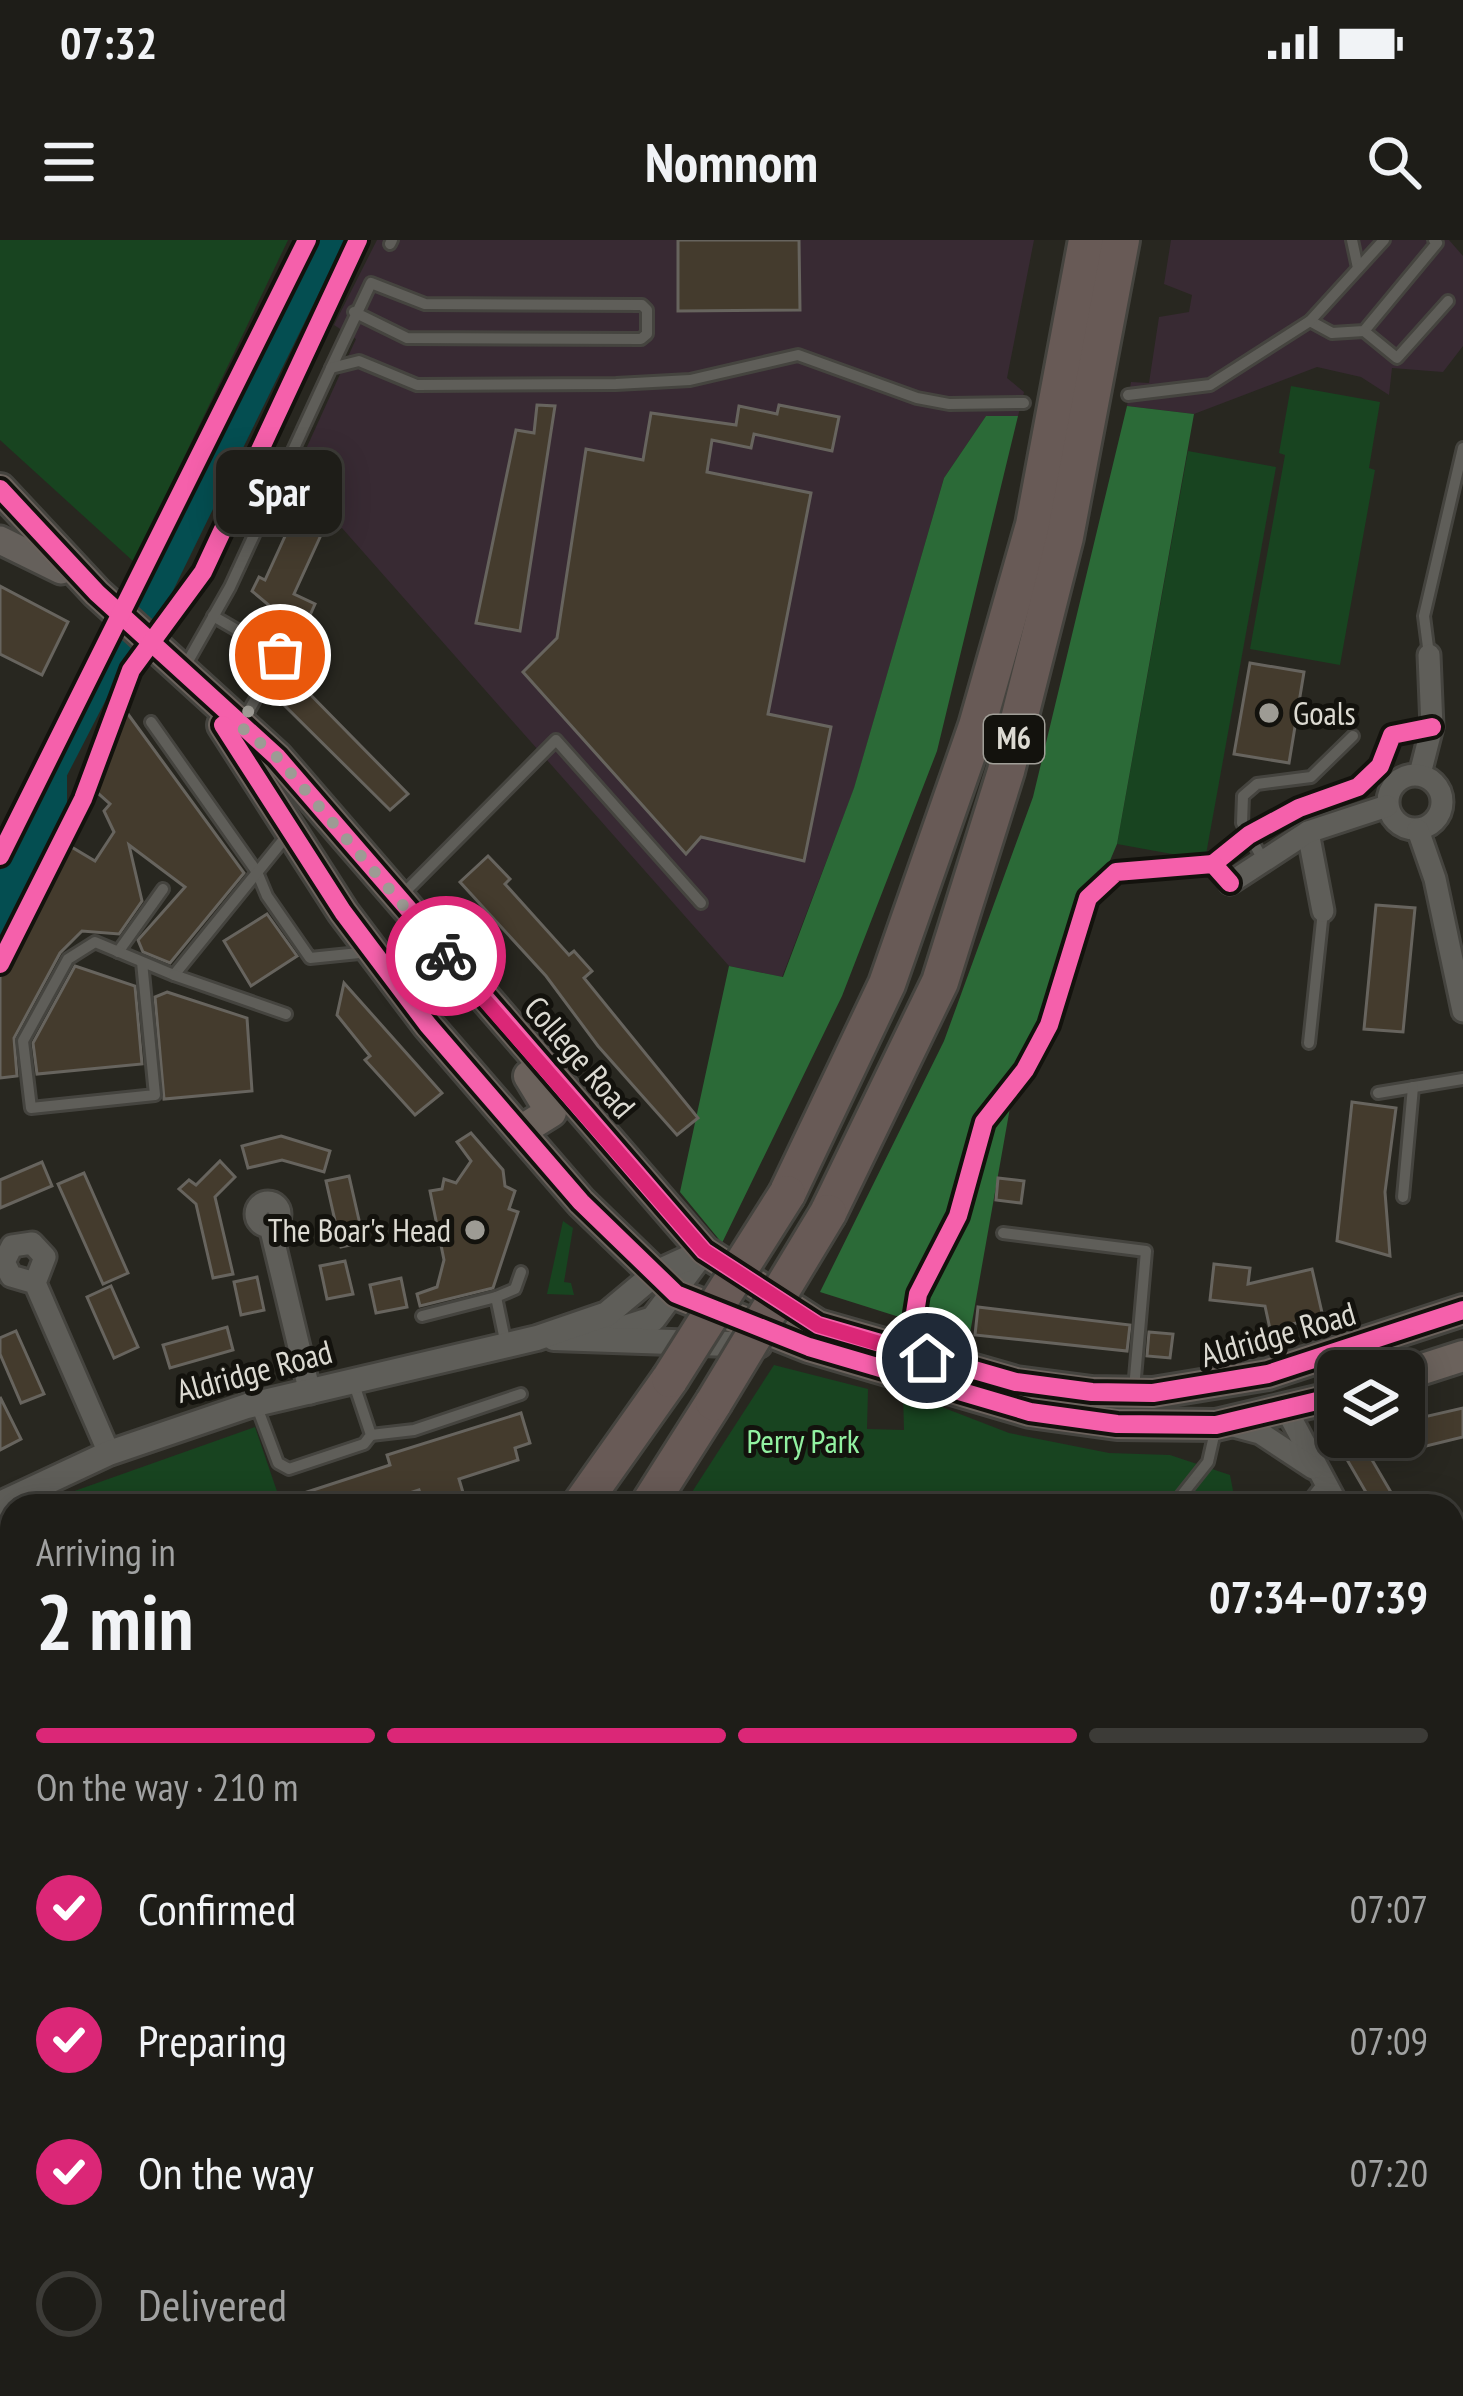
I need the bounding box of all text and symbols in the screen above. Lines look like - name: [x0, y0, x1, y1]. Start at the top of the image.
- text: 07:32: [60, 13, 157, 71]
- text: Nomnom: [645, 127, 818, 197]
- icon: menu: [36, 129, 102, 195]
- icon: search: [1361, 129, 1427, 195]
- callout: Spar: [217, 451, 343, 535]
- text: Spar: [248, 466, 310, 517]
- pin: [229, 604, 331, 706]
- icon: bag: [247, 622, 313, 688]
- place label: Goals: [1293, 691, 1356, 734]
- marker: Goals: [1256, 700, 1282, 726]
- road number: M6: [984, 715, 1044, 763]
- courier: [386, 896, 506, 1016]
- icon: bike: [413, 923, 479, 989]
- street label: College Road: [515, 987, 645, 1127]
- place label: The Boar's Head: [268, 1208, 451, 1251]
- marker: The Boar's Head: [462, 1217, 488, 1243]
- street label: Aldridge Road: [1195, 1291, 1360, 1376]
- pin: [876, 1307, 978, 1409]
- icon: home: [894, 1325, 960, 1391]
- street label: Aldridge Road: [171, 1329, 336, 1412]
- map controls: [1317, 1350, 1425, 1458]
- button: layers: [1317, 1350, 1425, 1458]
- park label: Perry Park: [746, 1419, 860, 1462]
- text: Arriving in: [36, 1526, 176, 1577]
- text: 07:34–07:39: [1209, 1567, 1428, 1625]
- text: 2 min: [36, 1571, 194, 1672]
- text: On the way · 210 m: [36, 1761, 298, 1812]
- icon: check: [36, 1875, 102, 1941]
- text: Confirmed: [138, 1879, 296, 1937]
- text: 07:07: [1350, 1883, 1428, 1934]
- icon: check: [36, 2007, 102, 2073]
- text: Preparing: [138, 2011, 287, 2069]
- text: 07:09: [1350, 2015, 1428, 2066]
- icon: check: [36, 2139, 102, 2205]
- text: On the way: [138, 2143, 314, 2201]
- text: 07:20: [1350, 2147, 1428, 2198]
- text: Delivered: [138, 2275, 287, 2333]

